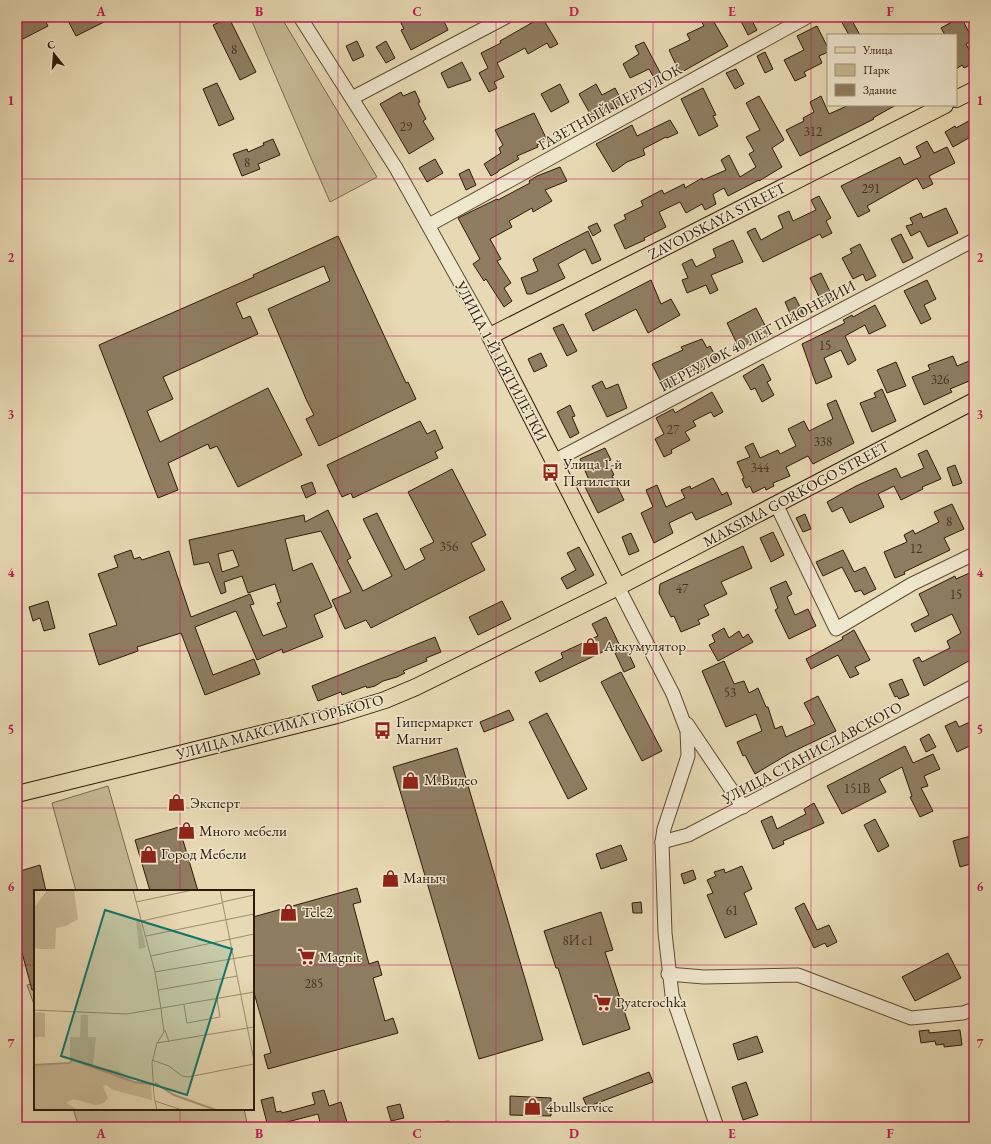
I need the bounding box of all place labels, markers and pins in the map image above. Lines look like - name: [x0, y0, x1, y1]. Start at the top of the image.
- place label: Улица 1-й Пятилетки: [562, 454, 631, 490]
- bus stop icon: Улица 1-й Пятилетки: [540, 463, 560, 483]
- shop icon: Аккумулятор: [581, 636, 601, 656]
- place label: Аккумулятор: [603, 636, 686, 655]
- place label: Гипермаркет Магнит: [396, 712, 473, 748]
- bus stop icon: Гипермаркет Магнит: [373, 721, 393, 741]
- shop icon: М.Видео: [401, 770, 421, 790]
- place label: М.Видео: [424, 770, 478, 789]
- shop icon: Эксперт: [167, 793, 187, 813]
- place label: Эксперт: [190, 793, 240, 812]
- shop icon: Много мебели: [176, 821, 196, 841]
- place label: Много мебели: [199, 821, 287, 840]
- shop icon: Город Мебели: [138, 844, 158, 864]
- place label: Город Мебели: [161, 844, 247, 863]
- shop icon: Маныч: [380, 868, 400, 888]
- place label: Маныч: [403, 868, 446, 887]
- shop icon: Tele2: [279, 902, 299, 922]
- place label: Tele2: [302, 902, 334, 921]
- supermarket icon: Magnit: [296, 947, 316, 967]
- place label: Magnit: [319, 947, 361, 966]
- supermarket icon: Pyaterochka: [593, 992, 613, 1012]
- place label: Pyaterochka: [616, 992, 686, 1011]
- shop icon: 4bullservice: [523, 1097, 543, 1117]
- place label: 4bullservice: [546, 1097, 614, 1116]

